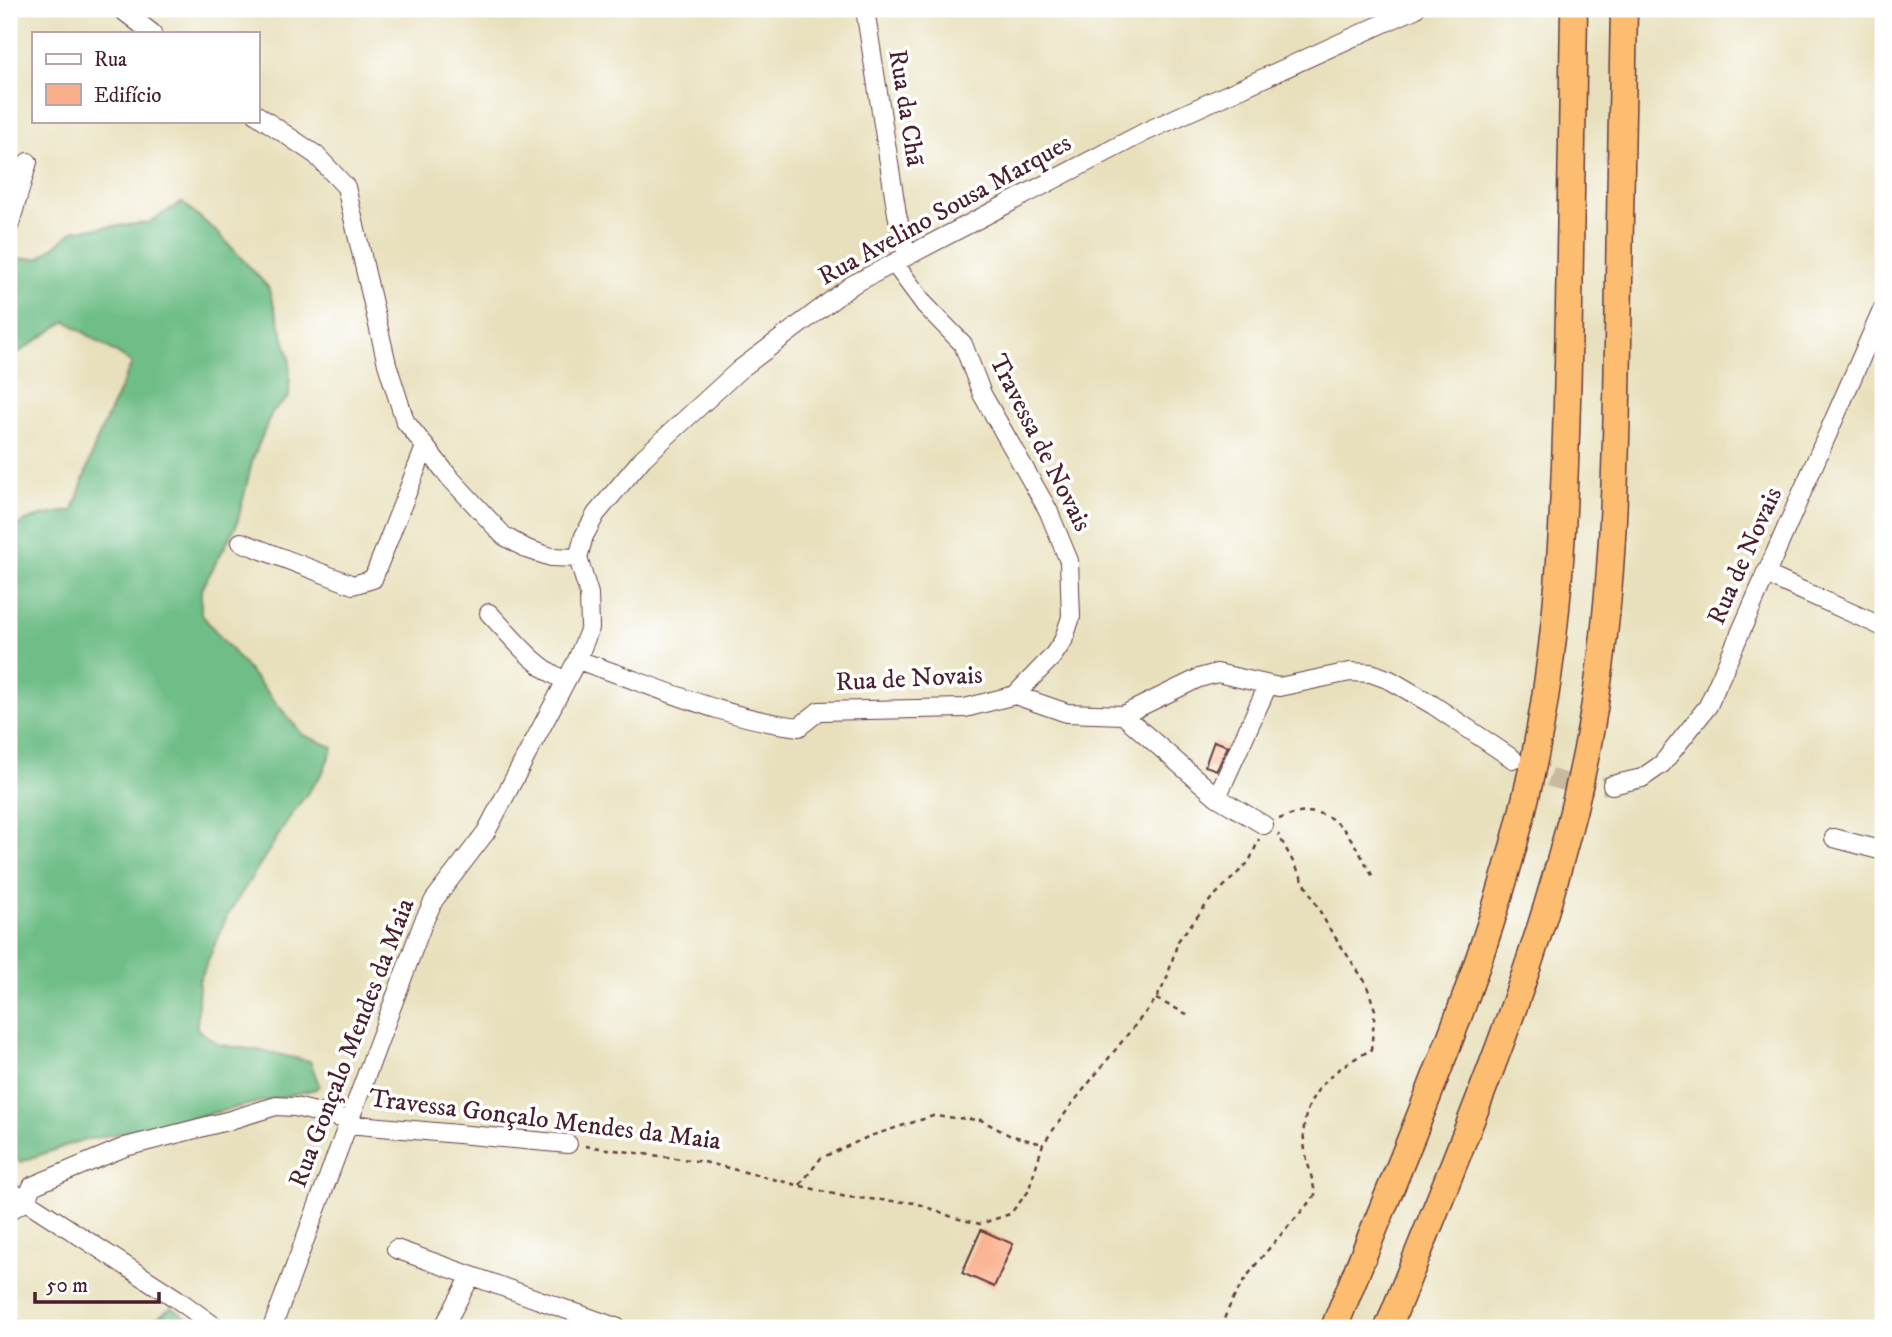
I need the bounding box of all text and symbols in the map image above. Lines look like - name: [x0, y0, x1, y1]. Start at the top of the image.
- legend: [32, 32, 259, 122]
- text: Rua: [94, 47, 127, 73]
- street label: Rua da Chã: [880, 47, 932, 169]
- text: Edifício: [94, 83, 162, 109]
- street label: Rua Avelino Sousa Marques: [813, 127, 1077, 293]
- street label: Travessa de Novais: [981, 349, 1099, 537]
- street label: Rua de Novais: [1700, 482, 1790, 630]
- street label: Rua de Novais: [835, 659, 983, 699]
- street label: Rua Gonçalo Mendes da Maia: [282, 894, 422, 1192]
- street label: Travessa Gonçalo Mendes da Maia: [367, 1082, 723, 1158]
- scale bar: [35, 1260, 159, 1304]
- text: 50 m: [46, 1273, 88, 1299]

